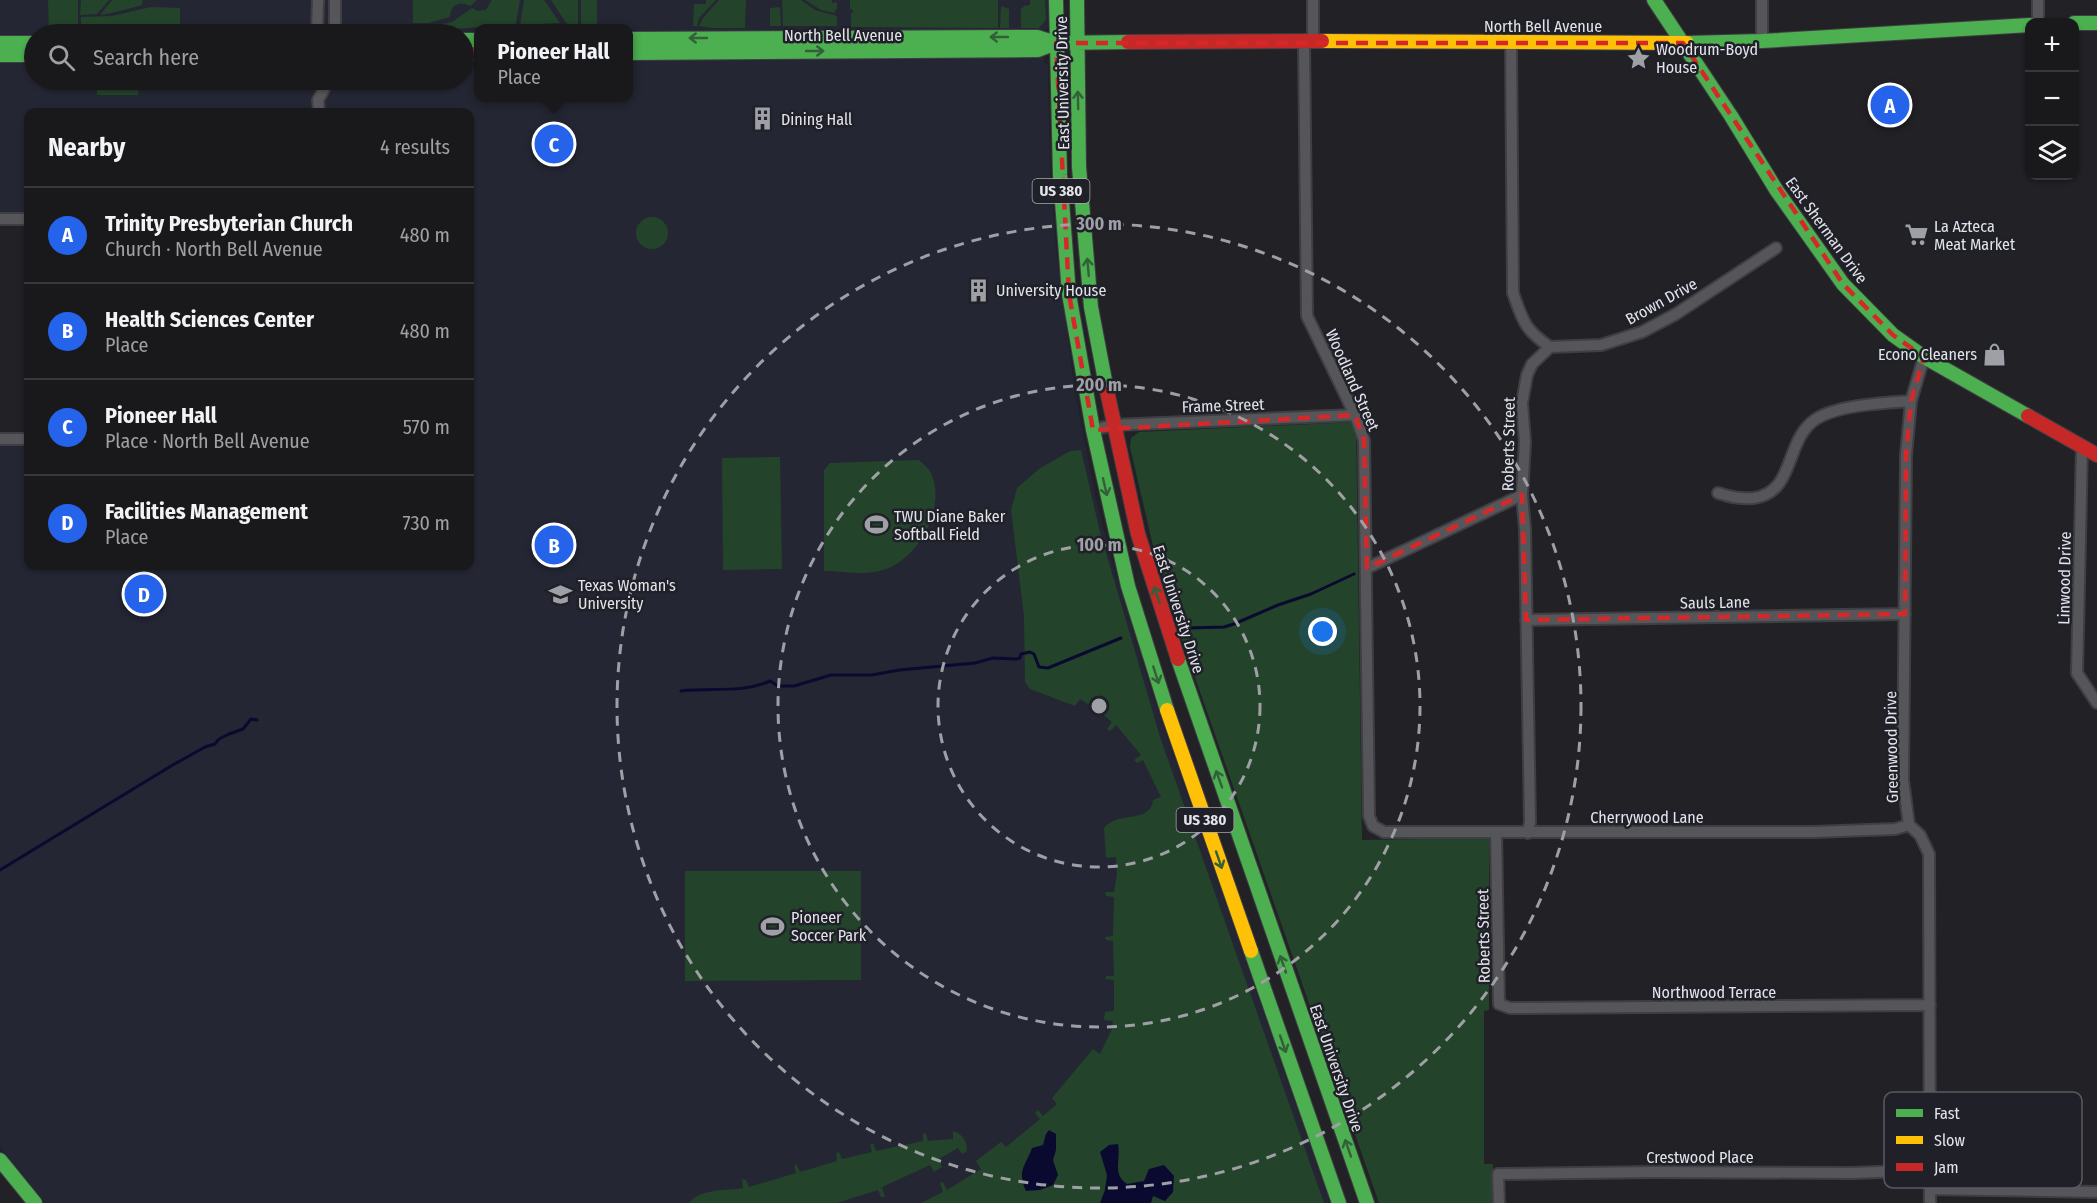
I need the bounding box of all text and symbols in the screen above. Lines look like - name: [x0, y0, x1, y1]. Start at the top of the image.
- street label: East University Drive: [1052, 16, 1073, 150]
- street label: North Bell Avenue: [1484, 17, 1602, 36]
- map controls: [2025, 18, 2079, 180]
- button: +: [2025, 18, 2079, 72]
- search box: [24, 24, 474, 90]
- popup: [474, 24, 633, 102]
- street label: North Bell Avenue: [784, 26, 902, 45]
- one-way arrow: [989, 31, 1009, 43]
- one-way arrow: [688, 33, 708, 44]
- text: Pioneer Hall: [498, 38, 609, 65]
- place label: Woodrum-Boyd House: [1656, 40, 1758, 77]
- icon: search: [45, 41, 78, 74]
- text: Search here: [93, 44, 199, 71]
- place icon: Woodrum-Boyd House: [1625, 45, 1651, 71]
- one-way arrow: [804, 46, 824, 57]
- text: Place: [498, 65, 541, 89]
- button: −: [2025, 72, 2079, 126]
- pin: A: [1870, 82, 1910, 128]
- one-way arrow: [1072, 90, 1084, 110]
- building icon: Dining Hall: [750, 106, 776, 132]
- place label: Dining Hall: [781, 110, 852, 129]
- pin: C: [534, 122, 574, 166]
- button: layers: [2025, 126, 2079, 180]
- text: Nearby: [48, 132, 125, 163]
- text: 4 results: [380, 135, 450, 159]
- street label: East Sherman Drive: [1782, 173, 1872, 287]
- road number: US 380: [1032, 179, 1090, 203]
- text: Trinity Presbyterian Church: [105, 210, 353, 237]
- text: 300 m: [1075, 213, 1122, 235]
- place label: La Azteca Meat Market: [1934, 217, 2016, 254]
- supermarket icon: La Azteca Meat Market: [1903, 222, 1929, 248]
- text: A: [62, 223, 73, 247]
- text: 480 m: [400, 223, 450, 247]
- text: Church · North Bell Avenue: [105, 237, 323, 261]
- one-way arrow: [1082, 257, 1093, 277]
- street label: Brown Drive: [1622, 274, 1700, 329]
- building icon: University House: [965, 277, 991, 303]
- place label: University House: [996, 281, 1106, 300]
- text: Health Sciences Center: [105, 306, 314, 333]
- text: B: [62, 319, 73, 343]
- text: 480 m: [400, 319, 450, 343]
- street label: Woodland Street: [1322, 326, 1384, 435]
- text: Place: [105, 333, 148, 357]
- shop icon: Econo Cleaners: [1982, 341, 2008, 367]
- place label: Econo Cleaners: [1878, 345, 1977, 364]
- text: 200 m: [1075, 374, 1122, 396]
- street label: Frame Street: [1181, 395, 1265, 416]
- street label: Roberts Street: [1498, 396, 1519, 491]
- text: Pioneer Hall: [105, 402, 217, 429]
- text: C: [62, 415, 73, 439]
- text: 570 m: [403, 415, 450, 439]
- text: Place · North Bell Avenue: [105, 429, 310, 453]
- one-way arrow: [1100, 477, 1112, 496]
- text: Facilities Management: [105, 498, 308, 525]
- place label: TWU Diane Baker Softball Field: [894, 507, 1006, 544]
- text: D: [62, 511, 73, 535]
- text: 730 m: [403, 511, 450, 535]
- sports icon: TWU Diane Baker Softball Field: [863, 512, 889, 538]
- pin: B: [534, 522, 574, 568]
- text: Place: [105, 525, 148, 549]
- street label: Linwood Drive: [2054, 531, 2075, 625]
- text: 100 m: [1077, 534, 1121, 556]
- street label: East University Drive: [1149, 543, 1208, 676]
- pin: D: [124, 572, 164, 616]
- place label: Texas Woman's University: [578, 576, 676, 613]
- school or university icon: Texas Woman's University: [547, 581, 573, 607]
- one-way arrow: [1151, 586, 1162, 605]
- street label: Sauls Lane: [1680, 592, 1750, 613]
- your location: [1308, 617, 1337, 646]
- one-way arrow: [1151, 665, 1162, 684]
- street label: Greenwood Drive: [1881, 691, 1902, 803]
- centre of rings: [1089, 696, 1109, 716]
- one-way arrow: [1213, 771, 1224, 789]
- road number: US 380: [1176, 808, 1234, 832]
- street label: Cherrywood Lane: [1590, 808, 1704, 827]
- one-way arrow: [1214, 850, 1225, 869]
- street label: Roberts Street: [1473, 888, 1494, 983]
- place label: Pioneer Soccer Park: [791, 908, 867, 945]
- sports icon: Pioneer Soccer Park: [760, 913, 786, 939]
- one-way arrow: [1277, 955, 1288, 974]
- street label: Northwood Terrace: [1652, 983, 1776, 1002]
- street label: East University Drive: [1306, 1002, 1367, 1135]
- one-way arrow: [1278, 1034, 1289, 1053]
- legend: [1884, 1092, 2082, 1188]
- text: Fast: [1934, 1104, 1961, 1123]
- text: Slow: [1934, 1131, 1965, 1150]
- one-way arrow: [1341, 1139, 1352, 1158]
- street label: Crestwood Place: [1646, 1148, 1754, 1167]
- text: Jam: [1934, 1158, 1959, 1177]

